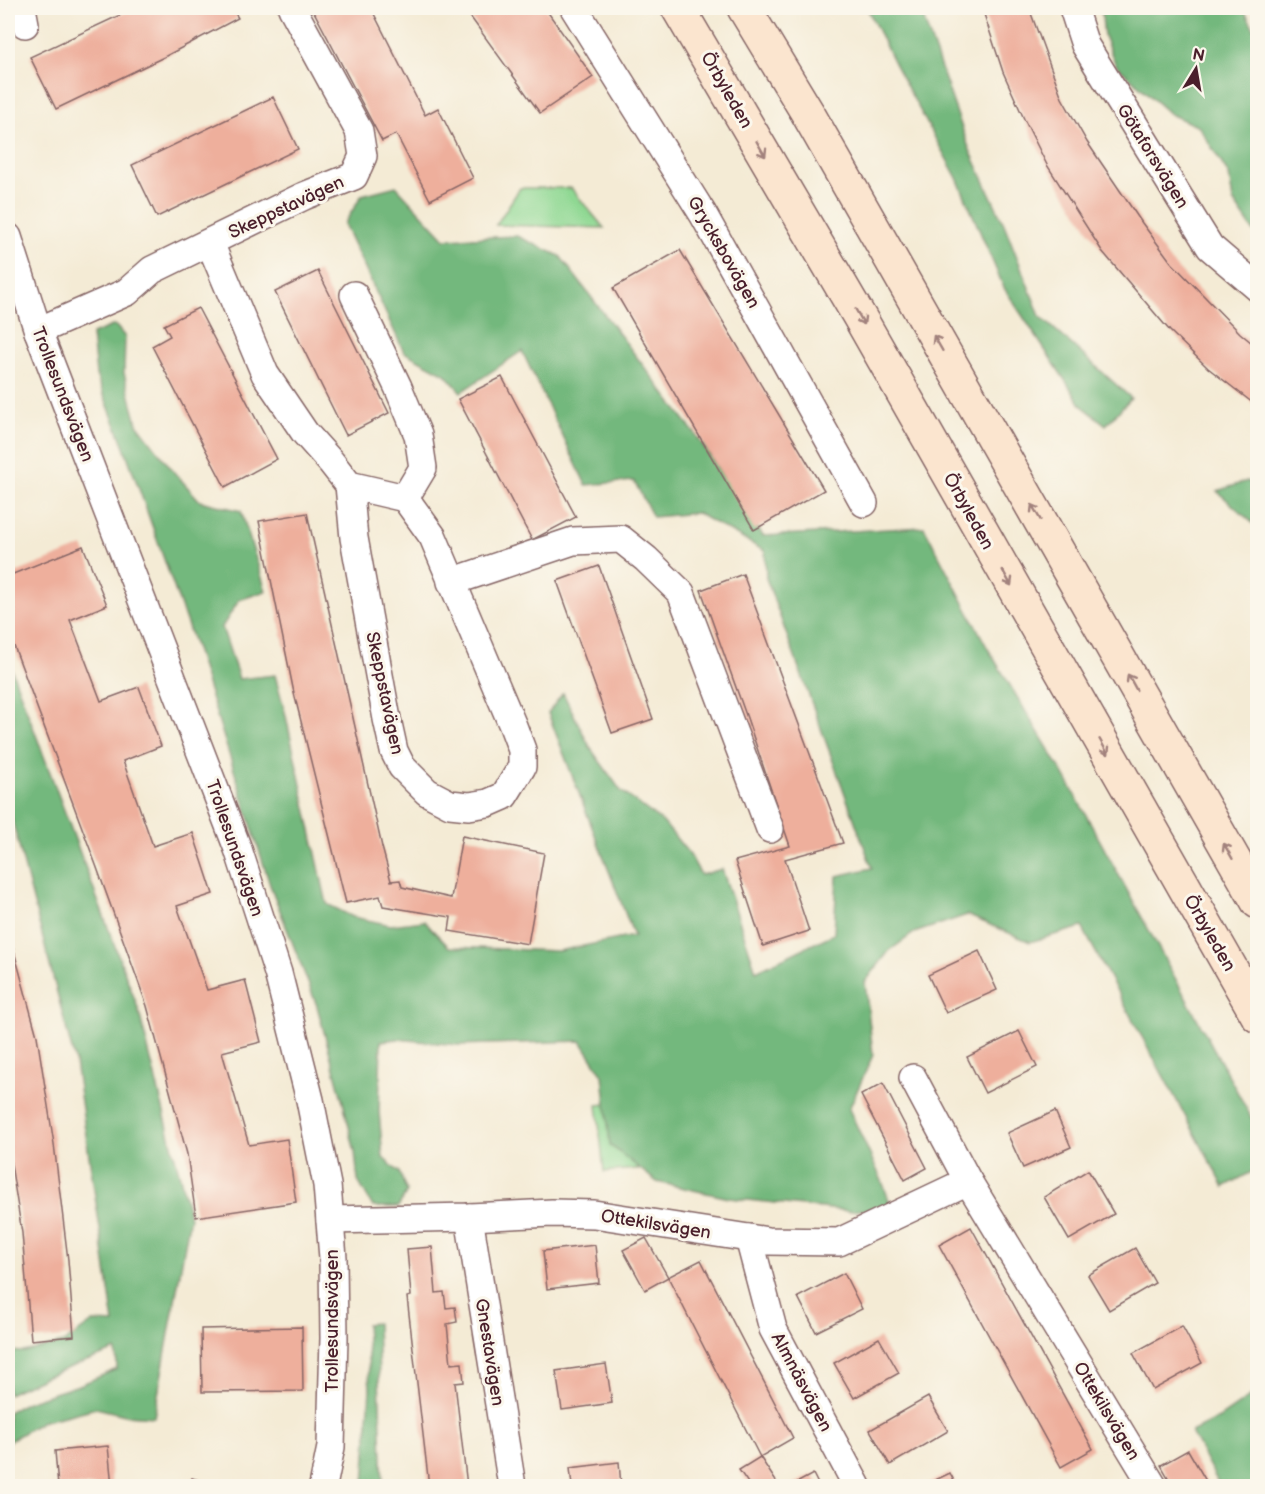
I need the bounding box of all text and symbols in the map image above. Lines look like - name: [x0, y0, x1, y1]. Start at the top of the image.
- north arrow: [1166, 39, 1226, 99]
- text: N: [1191, 45, 1206, 66]
- street label: Örbyleden: [696, 48, 758, 132]
- street label: Götaforsvägen: [1112, 100, 1193, 212]
- one-way arrow: [755, 140, 767, 157]
- street label: Skeppstavägen: [225, 172, 347, 243]
- street label: Grycksbovägen: [683, 192, 764, 312]
- one-way arrow: [854, 308, 866, 325]
- street label: Trollesundsvägen: [27, 324, 98, 465]
- one-way arrow: [932, 335, 944, 352]
- street label: Örbyleden: [939, 469, 999, 553]
- one-way arrow: [1029, 504, 1041, 521]
- one-way arrow: [1001, 569, 1013, 586]
- street label: Skeppstavägen: [361, 630, 408, 756]
- one-way arrow: [1126, 674, 1138, 691]
- one-way arrow: [1099, 738, 1110, 756]
- street label: Trollesundsvägen: [201, 777, 268, 919]
- one-way arrow: [1222, 843, 1234, 860]
- street label: Örbyleden: [1179, 891, 1241, 975]
- street label: Ottekilsvägen: [600, 1205, 712, 1244]
- street label: Trollesundsvägen: [322, 1249, 343, 1393]
- street label: Gnestavägen: [471, 1297, 508, 1407]
- street label: Almnäsvägen: [767, 1329, 836, 1435]
- street label: Ottekilsvägen: [1069, 1358, 1144, 1464]

